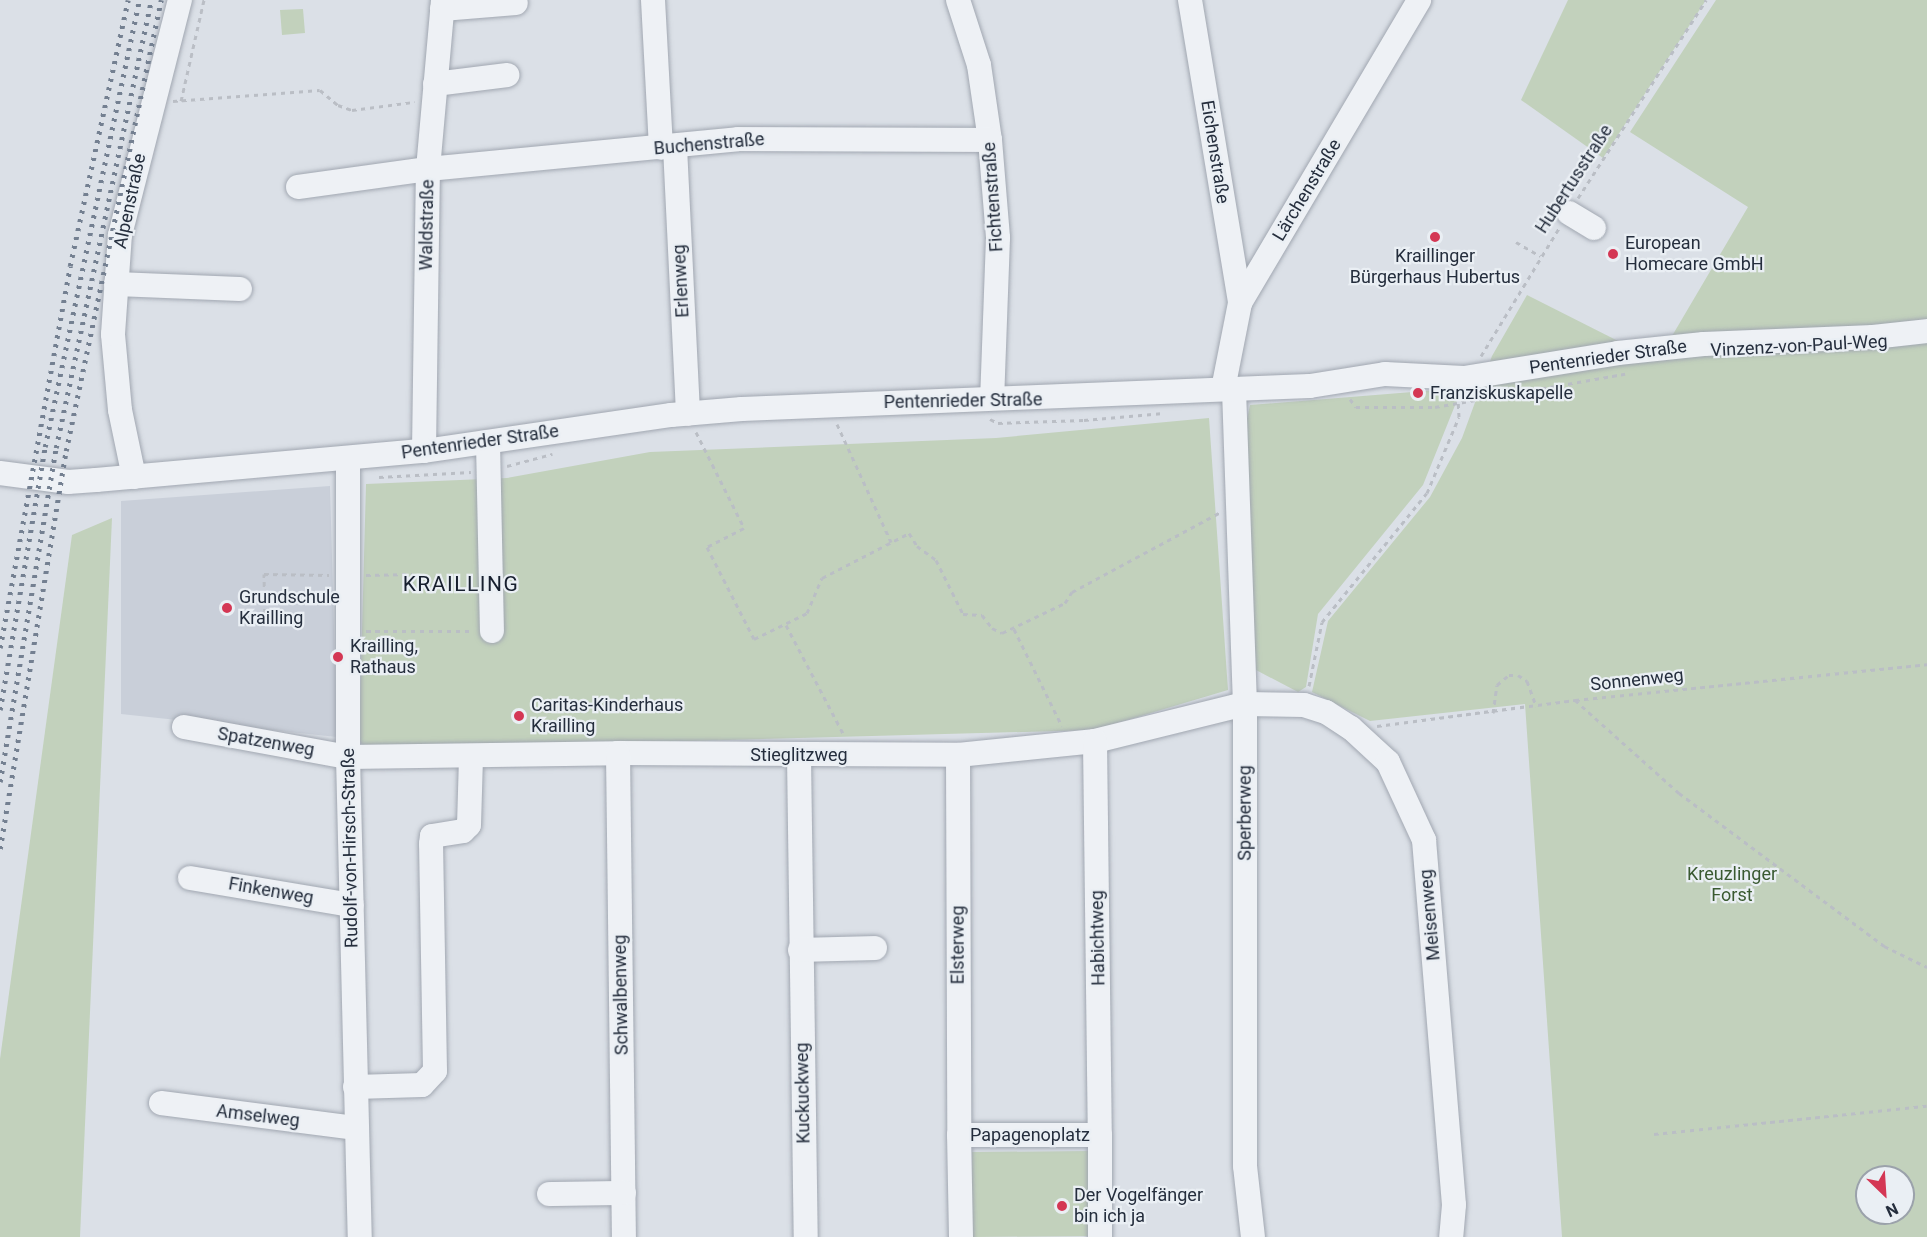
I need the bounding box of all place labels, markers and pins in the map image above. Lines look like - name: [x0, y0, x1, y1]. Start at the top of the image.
- marker: Kraillinger Bürgerhaus Hubertus: [1428, 230, 1442, 244]
- place label: European Homecare GmbH: [1625, 233, 1764, 276]
- place label: Kraillinger Bürgerhaus Hubertus: [1350, 246, 1520, 288]
- marker: European Homecare GmbH: [1606, 247, 1620, 261]
- place label: Franziskuskapelle: [1430, 382, 1573, 404]
- marker: Franziskuskapelle: [1411, 386, 1425, 400]
- place label: Grundschule Krailling: [239, 587, 340, 630]
- marker: Grundschule Krailling: [220, 601, 234, 615]
- place label: Krailling, Rathaus: [350, 636, 418, 678]
- marker: Krailling, Rathaus: [331, 650, 345, 664]
- place label: Caritas-Kinderhaus Krailling: [531, 695, 683, 738]
- marker: Caritas-Kinderhaus Krailling: [512, 709, 526, 723]
- place label: Der Vogelfänger bin ich ja: [1074, 1185, 1203, 1228]
- marker: Der Vogelfänger bin ich ja: [1055, 1199, 1069, 1213]

